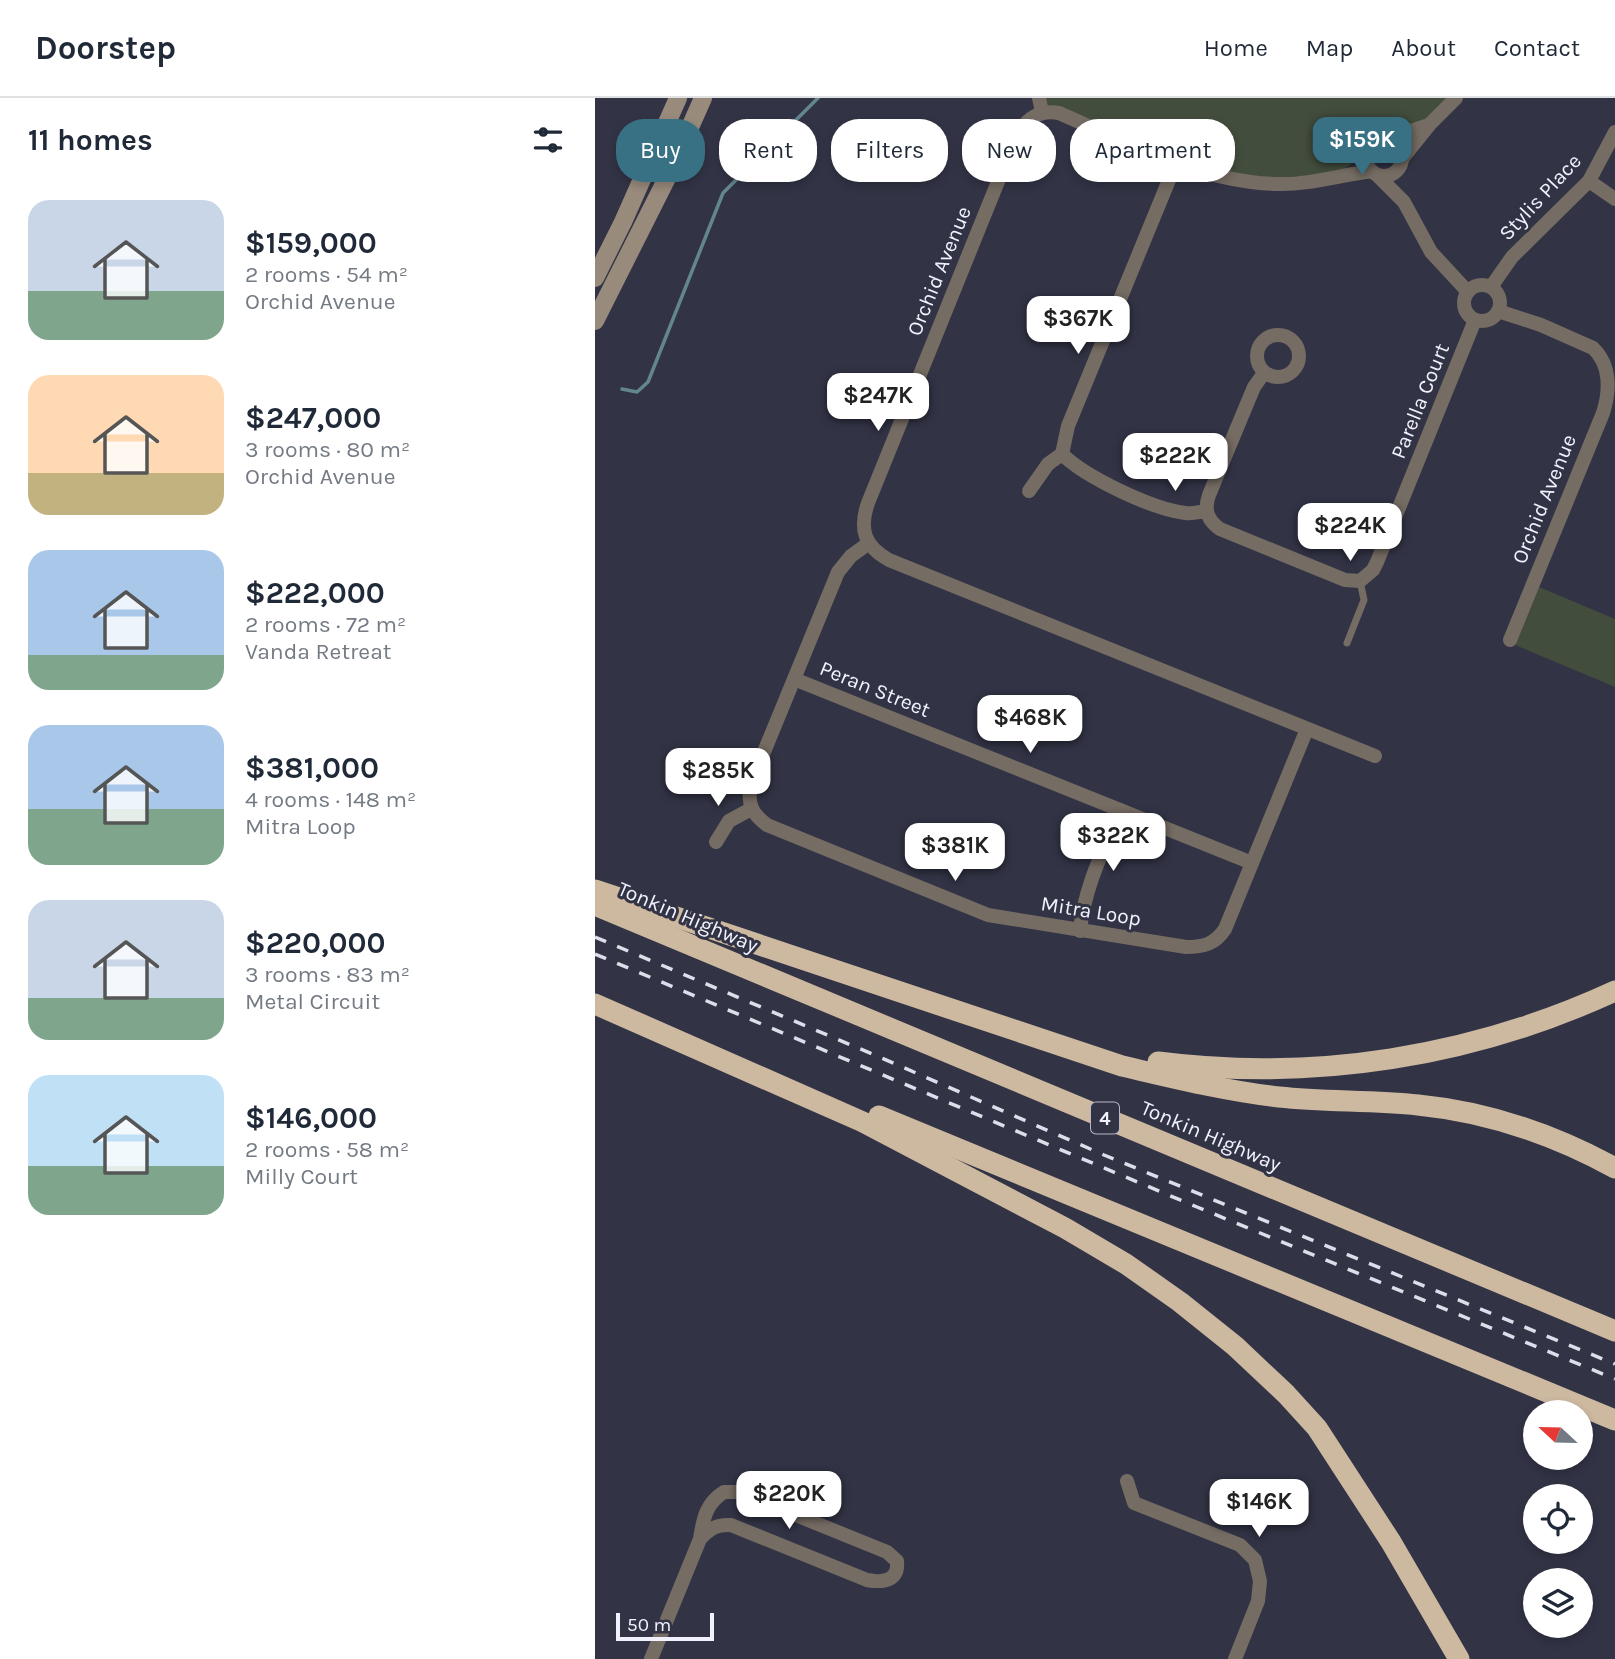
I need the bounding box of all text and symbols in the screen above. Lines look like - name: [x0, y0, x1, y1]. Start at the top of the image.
- text: Doorstep: [35, 29, 176, 67]
- text: Home: [1204, 34, 1268, 62]
- text: Map: [1306, 34, 1353, 62]
- text: About: [1391, 34, 1456, 62]
- text: Contact: [1494, 34, 1580, 62]
- pin: $159K: [1313, 118, 1411, 177]
- chip: Buy: [616, 119, 705, 182]
- chip: Rent: [719, 119, 817, 182]
- chip: Filters: [831, 119, 948, 182]
- chip: New: [962, 119, 1056, 182]
- chip: Apartment: [1070, 119, 1235, 182]
- icon: filters: [529, 121, 567, 159]
- text: 11 homes: [28, 122, 153, 158]
- text: $159K: [1329, 126, 1395, 153]
- street label: Stylis Place: [1494, 149, 1586, 245]
- street label: Orchid Avenue: [902, 203, 976, 339]
- text: $159,000: [245, 225, 377, 261]
- icon: home: [84, 228, 168, 312]
- text: 2 rooms · 54 m²: [245, 261, 408, 288]
- text: Orchid Avenue: [245, 288, 396, 315]
- pin: $367K: [1029, 296, 1127, 356]
- text: $367K: [1043, 305, 1113, 332]
- street label: Parella Court: [1386, 340, 1454, 462]
- pin: $247K: [829, 374, 927, 433]
- text: $247K: [843, 382, 913, 409]
- text: $247,000: [245, 400, 381, 436]
- icon: home: [84, 403, 168, 487]
- street label: Orchid Avenue: [1507, 431, 1581, 567]
- pin: $222K: [1126, 434, 1224, 493]
- text: 3 rooms · 80 m²: [245, 436, 410, 463]
- text: $222K: [1139, 442, 1211, 469]
- text: Orchid Avenue: [245, 463, 396, 490]
- pin: $224K: [1301, 504, 1399, 563]
- text: $224K: [1314, 512, 1386, 539]
- text: $222,000: [245, 575, 385, 611]
- icon: home: [84, 578, 168, 662]
- text: 2 rooms · 72 m²: [245, 611, 406, 638]
- text: Vanda Retreat: [245, 638, 391, 665]
- street label: Peran Street: [816, 656, 934, 722]
- pin: $468K: [981, 696, 1079, 755]
- text: $468K: [993, 704, 1067, 731]
- pin: $285K: [669, 748, 767, 808]
- text: $381,000: [245, 750, 379, 786]
- icon: home: [84, 753, 168, 837]
- text: $285K: [681, 757, 755, 784]
- text: 4 rooms · 148 m²: [245, 786, 416, 813]
- text: Mitra Loop: [245, 813, 356, 840]
- pin: $322K: [1064, 814, 1162, 873]
- text: $322K: [1076, 822, 1150, 849]
- pin: $381K: [906, 824, 1004, 883]
- text: $381K: [921, 832, 989, 859]
- street label: Tonkin Highway: [614, 877, 762, 957]
- street label: Mitra Loop: [1039, 891, 1143, 931]
- text: $220,000: [245, 925, 385, 961]
- icon: home: [84, 928, 168, 1012]
- text: 3 rooms · 83 m²: [245, 961, 410, 988]
- text: Metal Circuit: [245, 988, 380, 1015]
- street label: Tonkin Highway: [1137, 1096, 1285, 1176]
- text: $146,000: [245, 1100, 377, 1136]
- road number: 4: [1091, 1102, 1119, 1134]
- icon: home: [84, 1103, 168, 1187]
- text: 2 rooms · 58 m²: [245, 1136, 409, 1163]
- text: Milly Court: [245, 1163, 358, 1190]
- north arrow: [1523, 1400, 1593, 1470]
- map controls: [1523, 1400, 1593, 1638]
- pin: $220K: [740, 1472, 838, 1531]
- text: $220K: [752, 1480, 826, 1507]
- pin: $146K: [1210, 1480, 1308, 1539]
- button: locate: [1523, 1484, 1593, 1554]
- text: $146K: [1226, 1488, 1292, 1515]
- button: layers: [1523, 1568, 1593, 1638]
- scale bar: [616, 1610, 714, 1642]
- text: 50 m: [627, 1614, 671, 1636]

